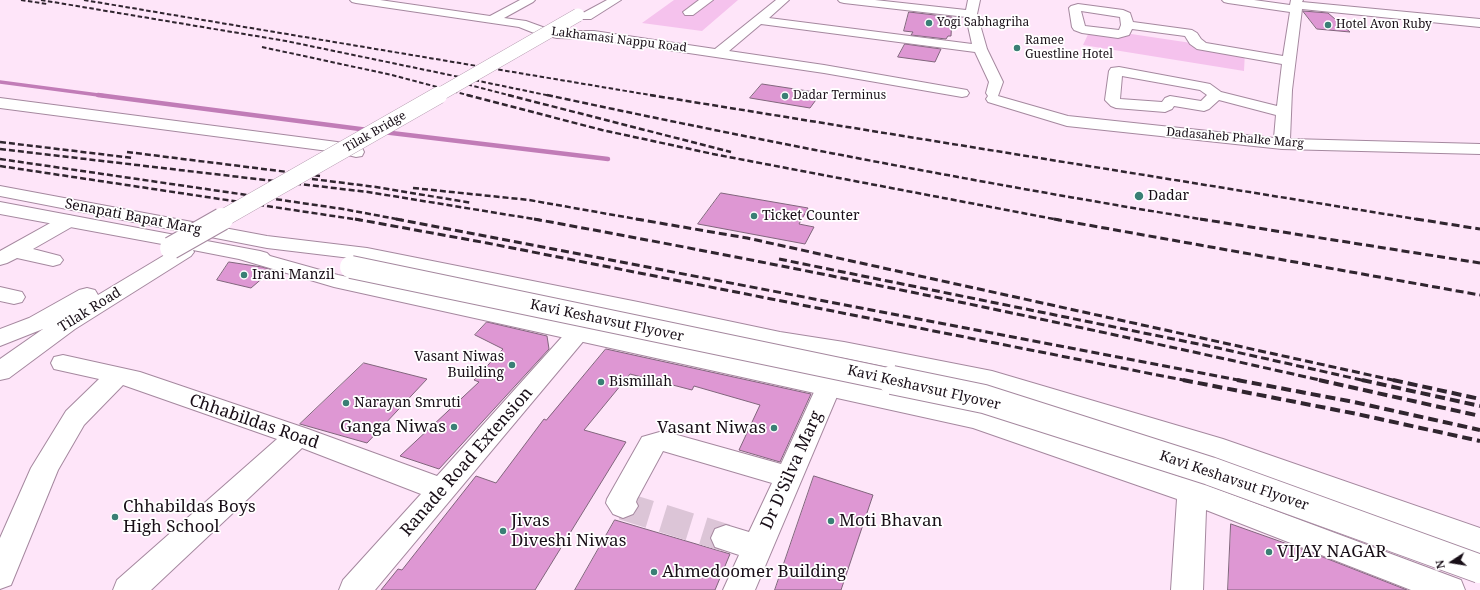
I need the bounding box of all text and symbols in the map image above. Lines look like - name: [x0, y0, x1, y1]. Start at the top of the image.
- place label: Yogi Sabhagriha: [937, 16, 1029, 30]
- marker: Yogi Sabhagriha: [924, 18, 934, 28]
- place label: Hotel Avon Ruby: [1336, 18, 1432, 32]
- marker: Hotel Avon Ruby: [1323, 20, 1333, 30]
- street label: Lakhamasi Nappu Road: [550, 25, 688, 55]
- place label: Ramee Guestline Hotel: [1025, 34, 1113, 62]
- marker: Ramee Guestline Hotel: [1012, 43, 1022, 53]
- place label: Dadar Terminus: [793, 89, 886, 103]
- marker: Dadar Terminus: [780, 91, 790, 101]
- street label: Tilak Bridge: [341, 108, 409, 156]
- street label: Dadasaheb Phalke Marg: [1166, 125, 1304, 151]
- place label: Dadar: [1148, 188, 1189, 204]
- marker: Dadar: [1133, 190, 1145, 202]
- street label: Senapati Bapat Marg: [63, 196, 203, 238]
- place label: Ticket Counter: [762, 208, 860, 224]
- marker: Ticket Counter: [749, 211, 759, 221]
- place label: Irani Manzil: [252, 267, 335, 283]
- marker: Irani Manzil: [239, 270, 249, 280]
- street label: Tilak Road: [56, 284, 124, 336]
- street label: Kavi Keshavsut Flyover: [529, 296, 685, 346]
- place label: Vasant Niwas Building: [414, 349, 504, 382]
- marker: Vasant Niwas Building: [507, 360, 517, 370]
- street label: Kavi Keshavsut Flyover: [846, 362, 1002, 414]
- place label: Bismillah: [609, 374, 672, 390]
- marker: Bismillah: [596, 377, 606, 387]
- street label: Ranade Road Extension: [397, 383, 537, 541]
- street label: Chhabildas Road: [186, 390, 322, 454]
- place label: Narayan Smruti: [354, 395, 461, 411]
- marker: Narayan Smruti: [341, 398, 351, 408]
- street label: Dr D'Silva Marg: [757, 408, 827, 532]
- place label: Ganga Niwas: [340, 417, 446, 437]
- place label: Vasant Niwas: [657, 418, 766, 438]
- marker: Ganga Niwas: [449, 422, 459, 432]
- marker: Vasant Niwas: [769, 423, 779, 433]
- street label: Kavi Keshavsut Flyover: [1157, 448, 1311, 514]
- place label: Chhabildas Boys High School: [123, 497, 256, 537]
- place label: Jivas Diveshi Niwas: [511, 511, 626, 551]
- place label: Moti Bhavan: [839, 511, 942, 531]
- marker: Chhabildas Boys High School: [110, 512, 120, 522]
- marker: Moti Bhavan: [826, 516, 836, 526]
- marker: Jivas Diveshi Niwas: [498, 526, 508, 536]
- place label: VIJAY NAGAR: [1277, 542, 1387, 562]
- north arrow: [1432, 542, 1472, 582]
- marker: VIJAY NAGAR: [1264, 547, 1274, 557]
- text: N: [1432, 559, 1448, 570]
- place label: Ahmedoomer Building: [662, 562, 846, 582]
- marker: Ahmedoomer Building: [649, 567, 659, 577]

